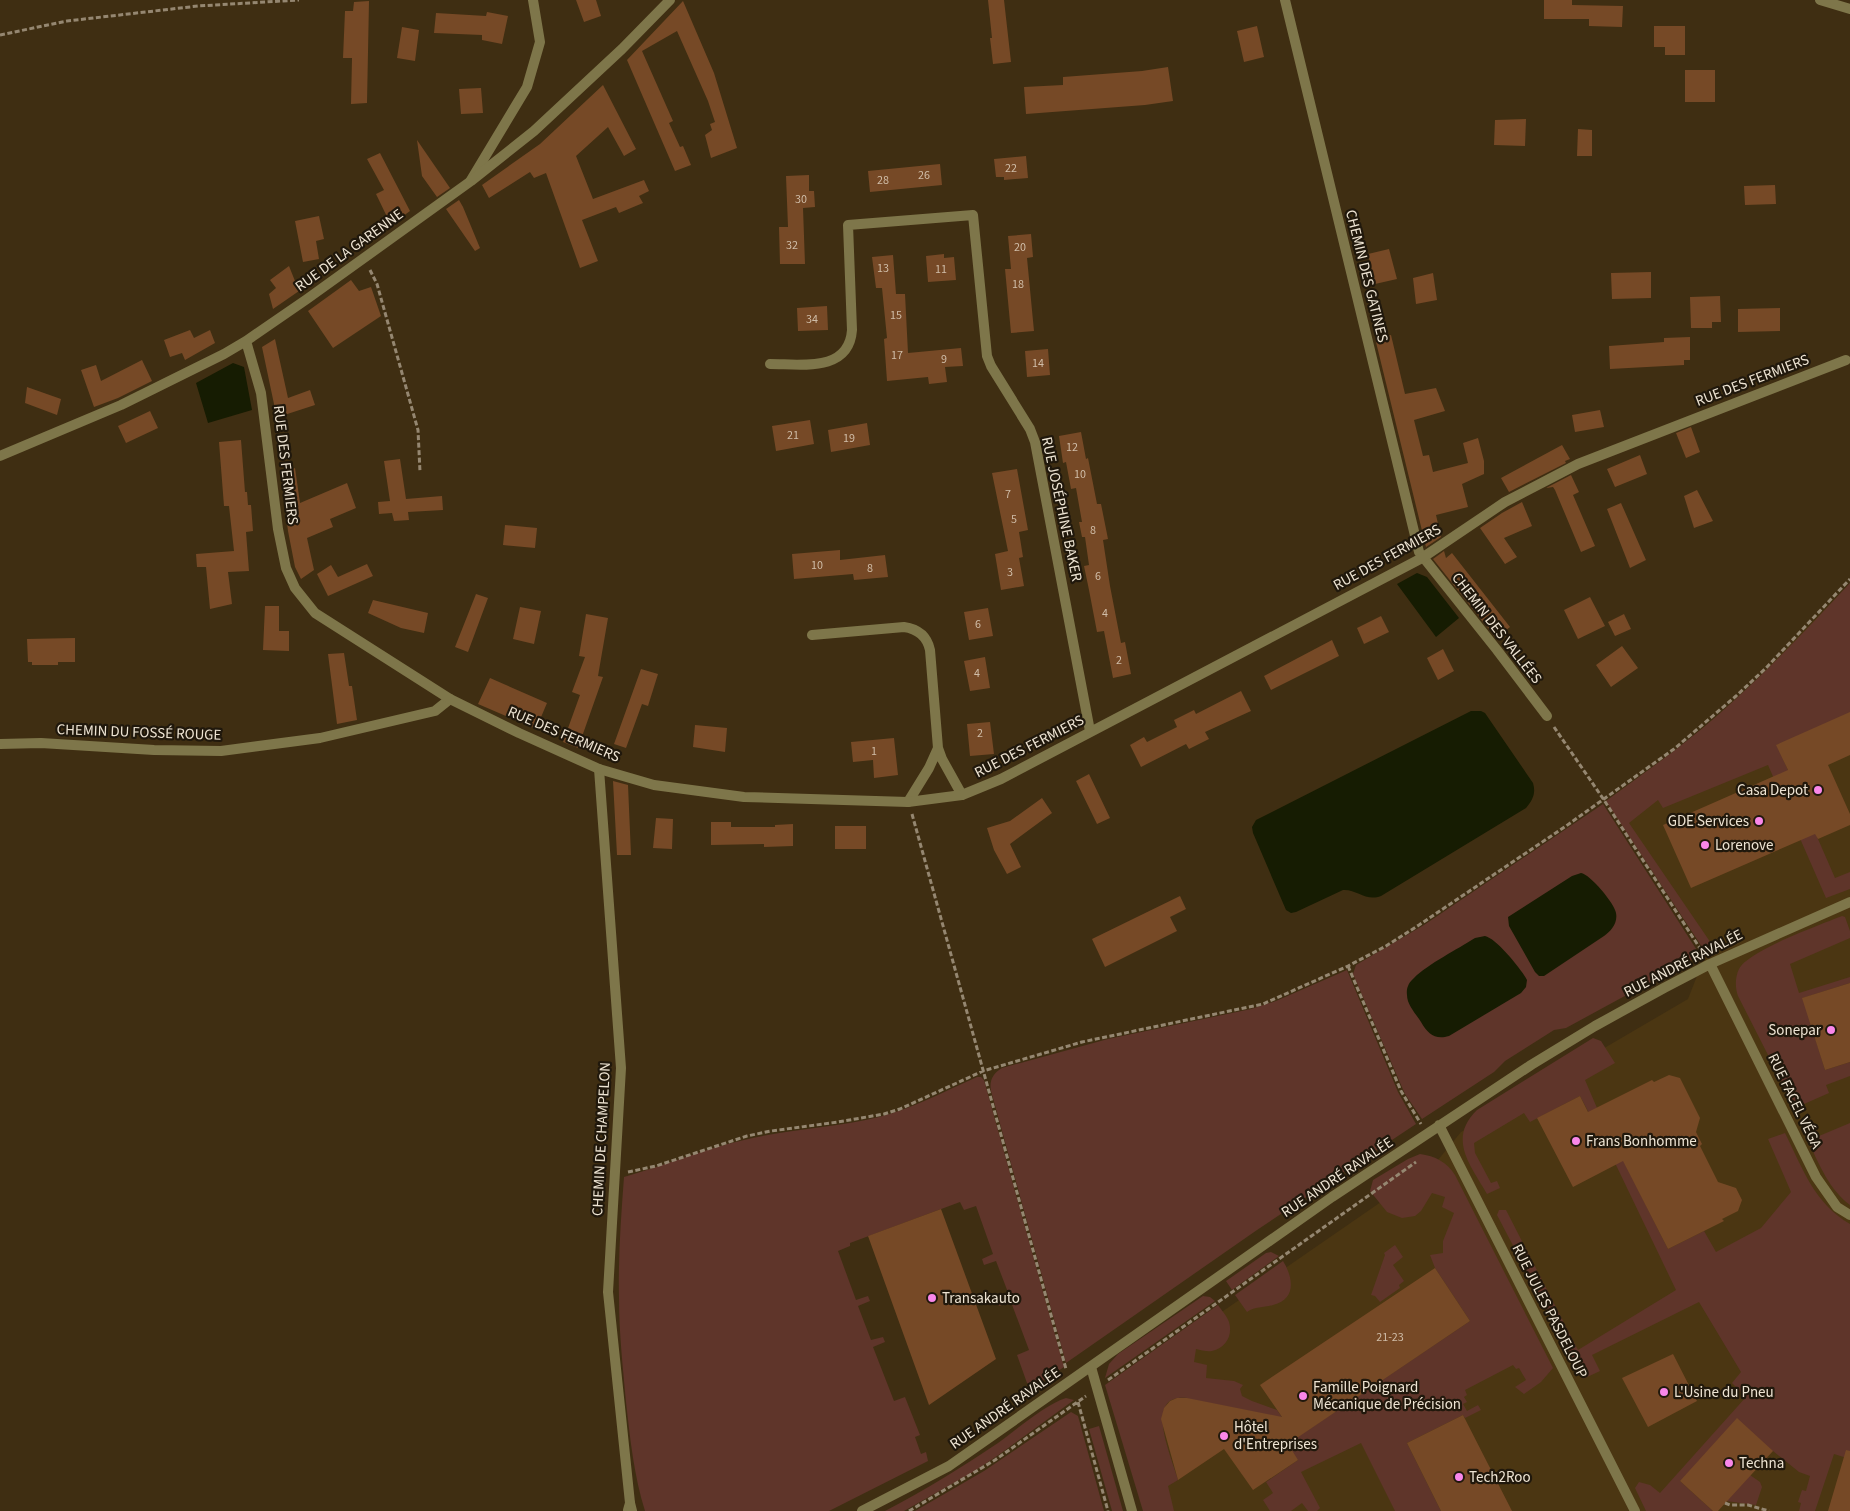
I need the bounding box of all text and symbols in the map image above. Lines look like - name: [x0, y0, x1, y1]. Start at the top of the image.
- house number: 22: [1005, 160, 1017, 177]
- house number: 26: [918, 167, 930, 184]
- house number: 28: [877, 172, 889, 189]
- house number: 30: [795, 191, 807, 208]
- street label: RUE DE LA GARENNE: [291, 204, 408, 297]
- street label: CHEMIN DES GATINES: [1340, 208, 1393, 345]
- house number: 32: [786, 237, 798, 254]
- house number: 20: [1014, 239, 1026, 256]
- house number: 13: [877, 260, 889, 277]
- house number: 11: [935, 261, 947, 278]
- house number: 18: [1012, 276, 1024, 293]
- house number: 15: [890, 307, 902, 324]
- house number: 34: [806, 311, 818, 328]
- house number: 17: [891, 347, 903, 364]
- street label: RUE DES FERMIERS: [1692, 349, 1812, 412]
- house number: 9: [941, 351, 947, 368]
- house number: 14: [1032, 355, 1044, 372]
- street label: RUE DES FERMIERS: [268, 404, 303, 526]
- house number: 21: [787, 427, 799, 444]
- house number: 19: [843, 430, 855, 447]
- street label: RUE JOSÉPHINE BAKER: [1036, 435, 1087, 584]
- house number: 12: [1066, 439, 1078, 456]
- house number: 10: [1074, 466, 1086, 483]
- house number: 7: [1005, 486, 1011, 503]
- house number: 5: [1011, 511, 1017, 528]
- street label: RUE DES FERMIERS: [1330, 519, 1445, 596]
- house number: 8: [1090, 522, 1096, 539]
- house number: 10: [811, 557, 823, 574]
- house number: 8: [867, 560, 873, 577]
- house number: 3: [1007, 564, 1013, 581]
- house number: 6: [1095, 568, 1101, 585]
- street label: CHEMIN DES VALLÉES: [1446, 568, 1547, 688]
- house number: 4: [1102, 605, 1108, 622]
- house number: 6: [975, 616, 981, 633]
- house number: 2: [1116, 652, 1122, 669]
- house number: 4: [974, 665, 980, 682]
- street label: RUE DES FERMIERS: [504, 701, 623, 768]
- street label: RUE DES FERMIERS: [971, 710, 1088, 783]
- street label: CHEMIN DU FOSSÉ ROUGE: [56, 719, 222, 746]
- house number: 2: [977, 725, 983, 742]
- house number: 1: [871, 743, 877, 760]
- place label: Casa Depot: [1737, 780, 1808, 801]
- marker: Casa Depot: [1812, 784, 1824, 796]
- place label: GDE Services: [1668, 811, 1749, 832]
- marker: GDE Services: [1753, 815, 1765, 827]
- place label: Lorenove: [1715, 835, 1773, 856]
- marker: Lorenove: [1699, 839, 1711, 851]
- street label: RUE ANDRÉ RAVALÉE: [1620, 924, 1746, 1002]
- place label: Sonepar: [1768, 1020, 1822, 1041]
- marker: Sonepar: [1825, 1024, 1837, 1036]
- street label: RUE FACEL VÉGA: [1762, 1050, 1827, 1153]
- street label: CHEMIN DE CHAMPELON: [587, 1061, 616, 1217]
- place label: Frans Bonhomme: [1586, 1131, 1697, 1152]
- street label: RUE ANDRÉ RAVALÉE: [1277, 1132, 1397, 1223]
- marker: Frans Bonhomme: [1570, 1135, 1582, 1147]
- street label: RUE JULES PASDELOUP: [1507, 1240, 1593, 1382]
- place label: Transakauto: [942, 1288, 1020, 1309]
- marker: Transakauto: [926, 1292, 938, 1304]
- house number: 21-23: [1376, 1329, 1404, 1346]
- street label: RUE ANDRÉ RAVALÉE: [946, 1362, 1065, 1455]
- place label: Famille Poignard Mécanique de Précision: [1313, 1377, 1461, 1415]
- place label: L'Usine du Pneu: [1674, 1382, 1774, 1403]
- marker: L'Usine du Pneu: [1658, 1386, 1670, 1398]
- marker: Famille Poignard Mécanique de Précision: [1297, 1390, 1309, 1402]
- place label: Hôtel d'Entreprises: [1234, 1417, 1317, 1455]
- marker: Hôtel d'Entreprises: [1218, 1430, 1230, 1442]
- place label: Techna: [1739, 1453, 1784, 1474]
- marker: Techna: [1723, 1457, 1735, 1469]
- place label: Tech2Roo: [1469, 1467, 1531, 1488]
- marker: Tech2Roo: [1453, 1471, 1465, 1483]

